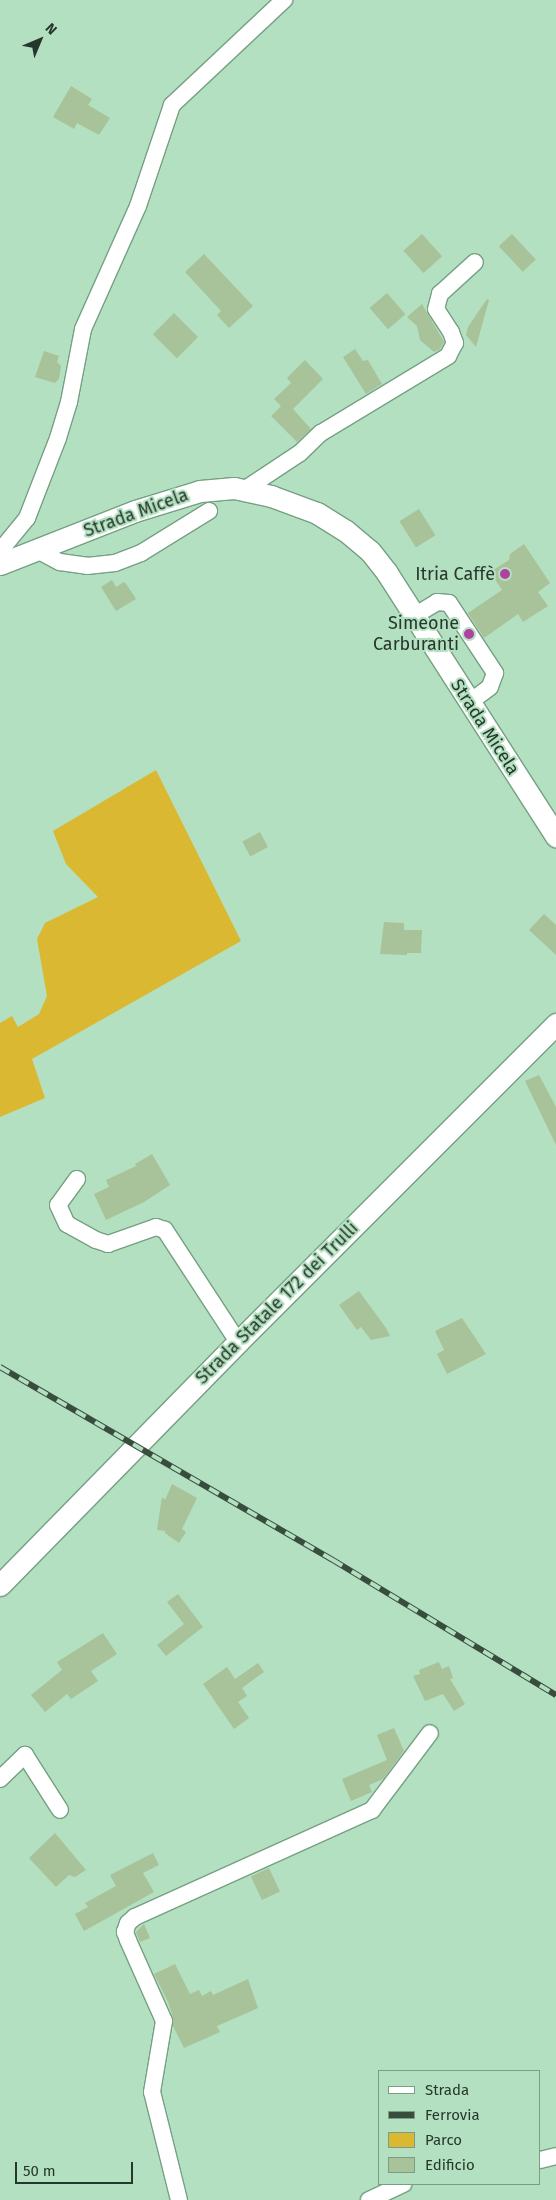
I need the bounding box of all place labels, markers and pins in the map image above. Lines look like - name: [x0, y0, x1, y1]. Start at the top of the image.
- place label: Itria Caffè: [415, 563, 495, 585]
- marker: Itria Caffè: [499, 568, 511, 580]
- place label: Simeone Carburanti: [373, 613, 459, 656]
- marker: Simeone Carburanti: [463, 628, 475, 640]

